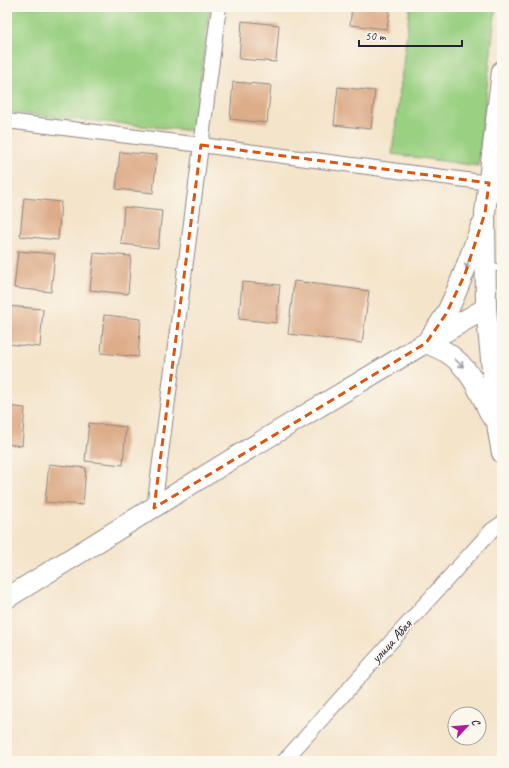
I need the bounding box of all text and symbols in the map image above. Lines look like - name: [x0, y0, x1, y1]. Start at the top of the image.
- scale bar: [359, 22, 462, 48]
- text: 50 m: [365, 28, 387, 44]
- one-way arrow: [464, 256, 471, 269]
- one-way arrow: [454, 358, 464, 368]
- street label: улица Абая: [367, 615, 416, 667]
- north arrow: [447, 706, 487, 746]
- text: С: [469, 716, 484, 729]

